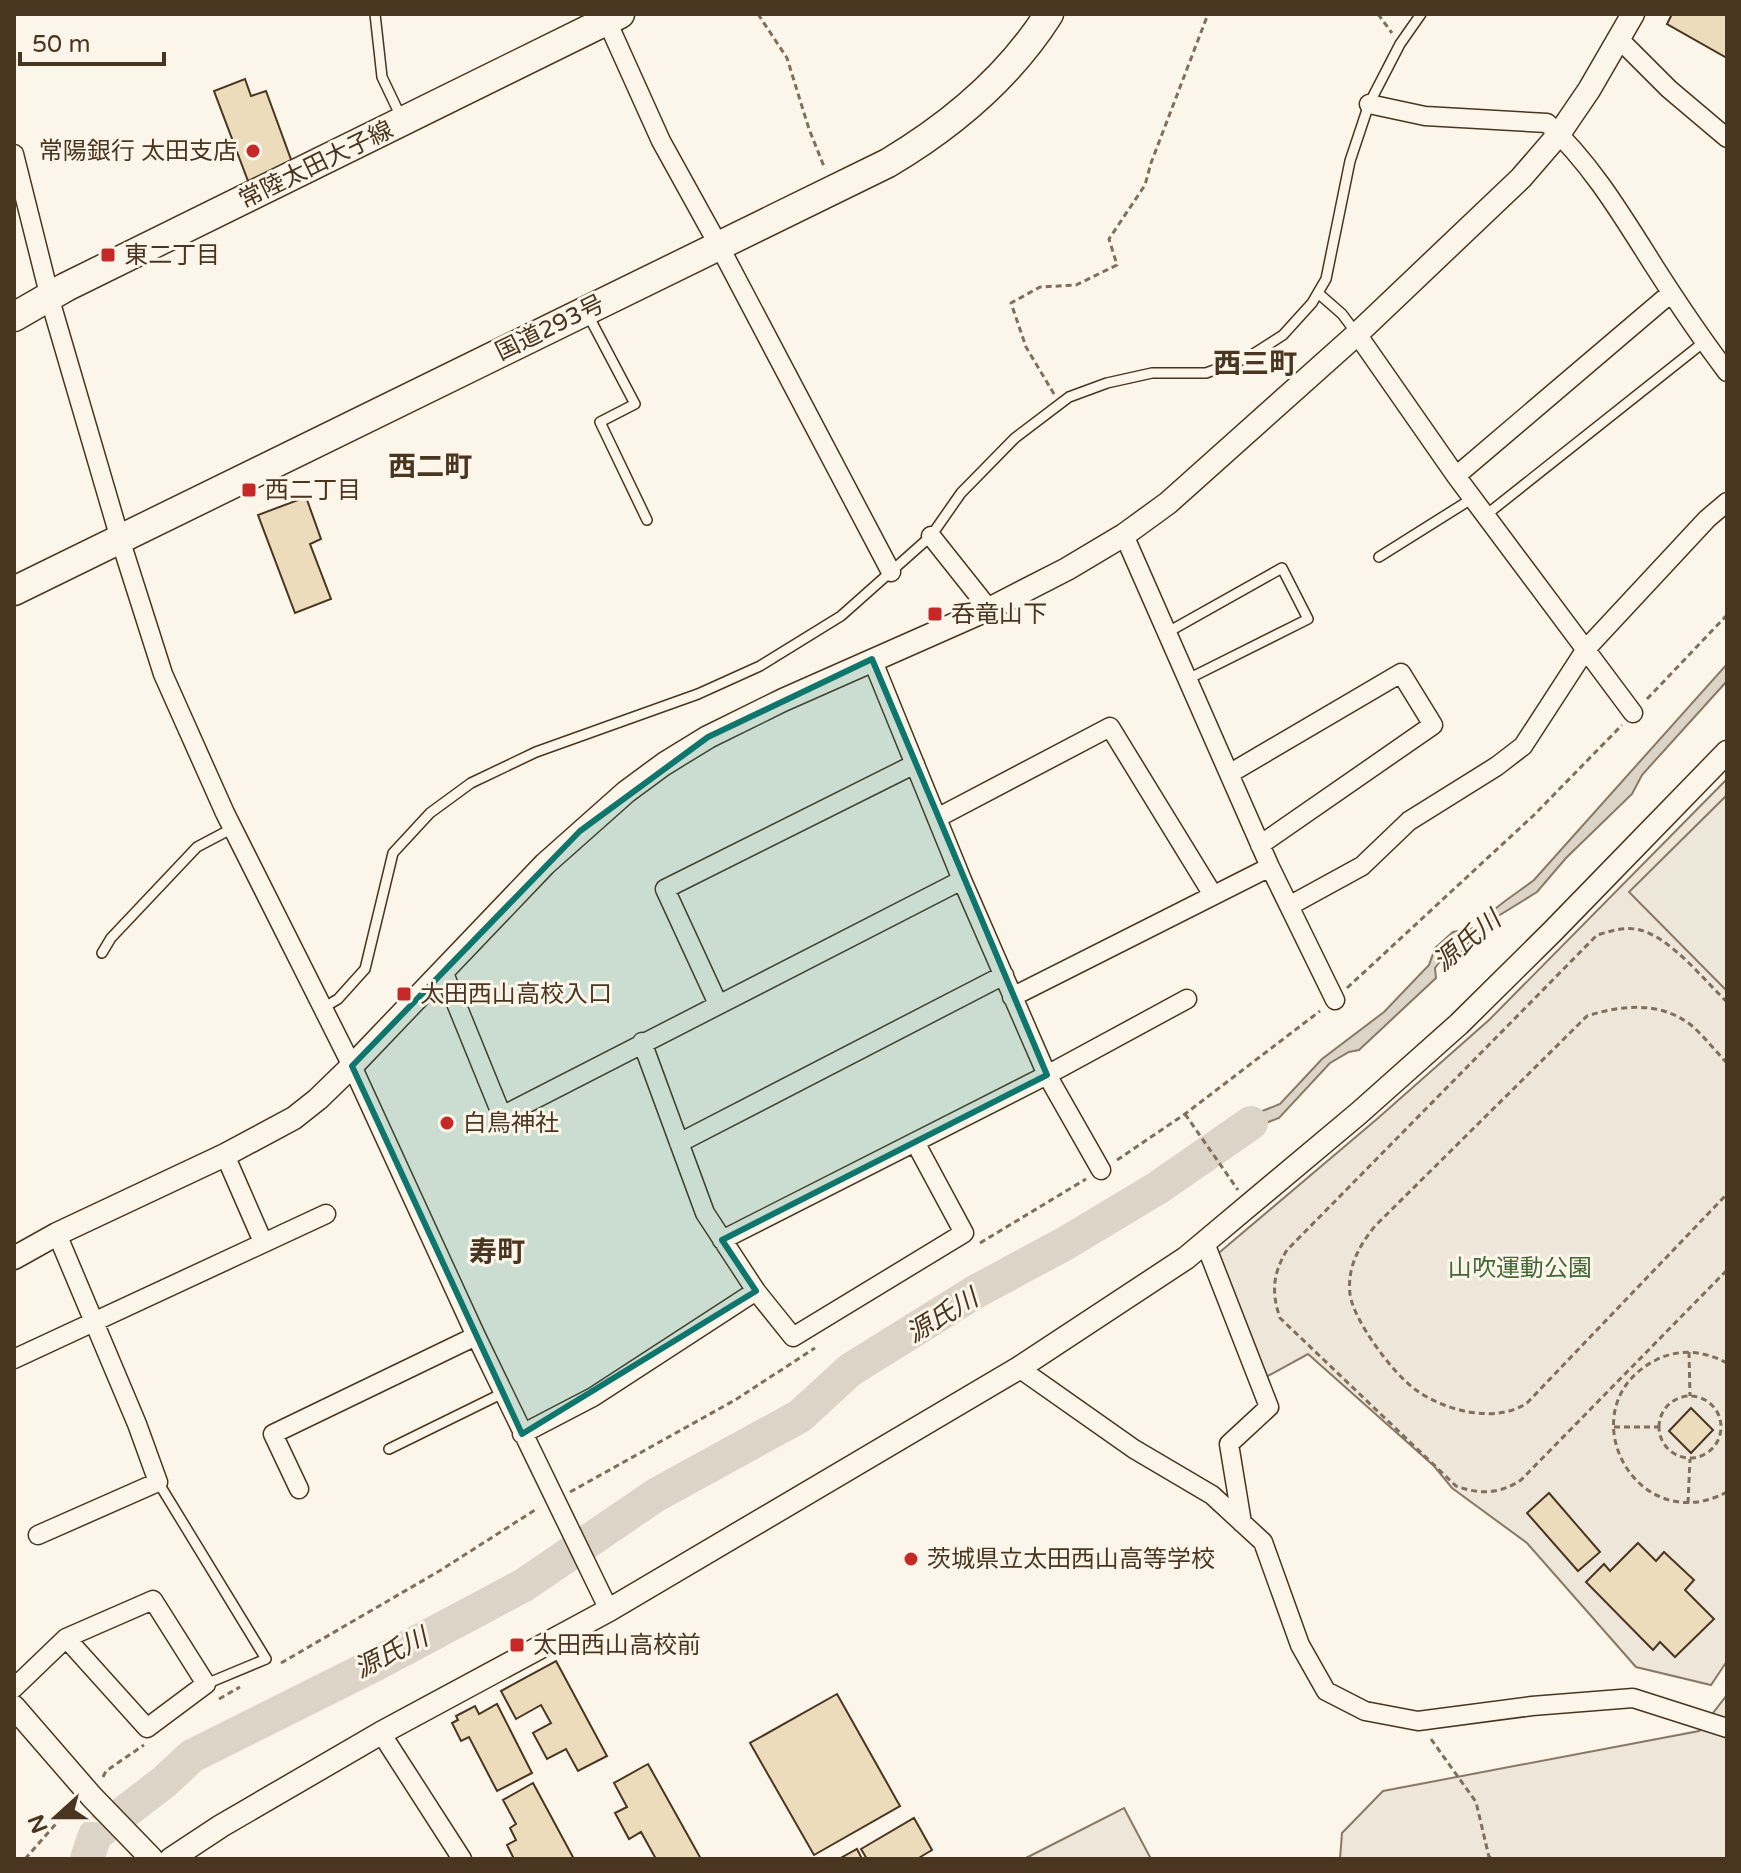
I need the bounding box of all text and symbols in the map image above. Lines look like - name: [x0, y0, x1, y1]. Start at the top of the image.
- scale bar: [20, 16, 164, 66]
- text: 50 m: [32, 30, 90, 59]
- street label: 常陸太田大子線: [234, 115, 398, 215]
- place label: 常陽銀行 太田支店: [39, 137, 237, 166]
- marker: 常陽銀行 太田支店: [244, 142, 262, 160]
- place label: 東二丁目: [124, 241, 220, 270]
- marker: 東二丁目: [99, 246, 117, 264]
- street label: 国道293号: [491, 289, 609, 367]
- district label: 西三町: [1213, 347, 1297, 381]
- district label: 西二町: [388, 450, 472, 484]
- place label: 西二丁目: [265, 476, 361, 505]
- marker: 西二丁目: [240, 481, 258, 499]
- place label: 呑竜山下: [951, 600, 1047, 629]
- marker: 呑竜山下: [926, 605, 944, 623]
- water label: 源氏川: [1427, 902, 1509, 978]
- place label: 太田西山高校入口: [420, 980, 612, 1009]
- marker: 太田西山高校入口: [395, 985, 413, 1003]
- place label: 白鳥神社: [463, 1109, 559, 1138]
- marker: 白鳥神社: [438, 1114, 456, 1132]
- district label: 寿町: [469, 1235, 525, 1269]
- park label: 山吹運動公園: [1448, 1254, 1592, 1283]
- water label: 源氏川: [901, 1281, 986, 1349]
- place label: 茨城県立太田西山高等学校: [927, 1545, 1215, 1574]
- marker: 茨城県立太田西山高等学校: [902, 1550, 920, 1568]
- water label: 源氏川: [349, 1620, 435, 1685]
- place label: 太田西山高校前: [533, 1631, 701, 1660]
- marker: 太田西山高校前: [508, 1636, 526, 1654]
- north arrow: [16, 1777, 96, 1857]
- text: N: [23, 1811, 54, 1837]

